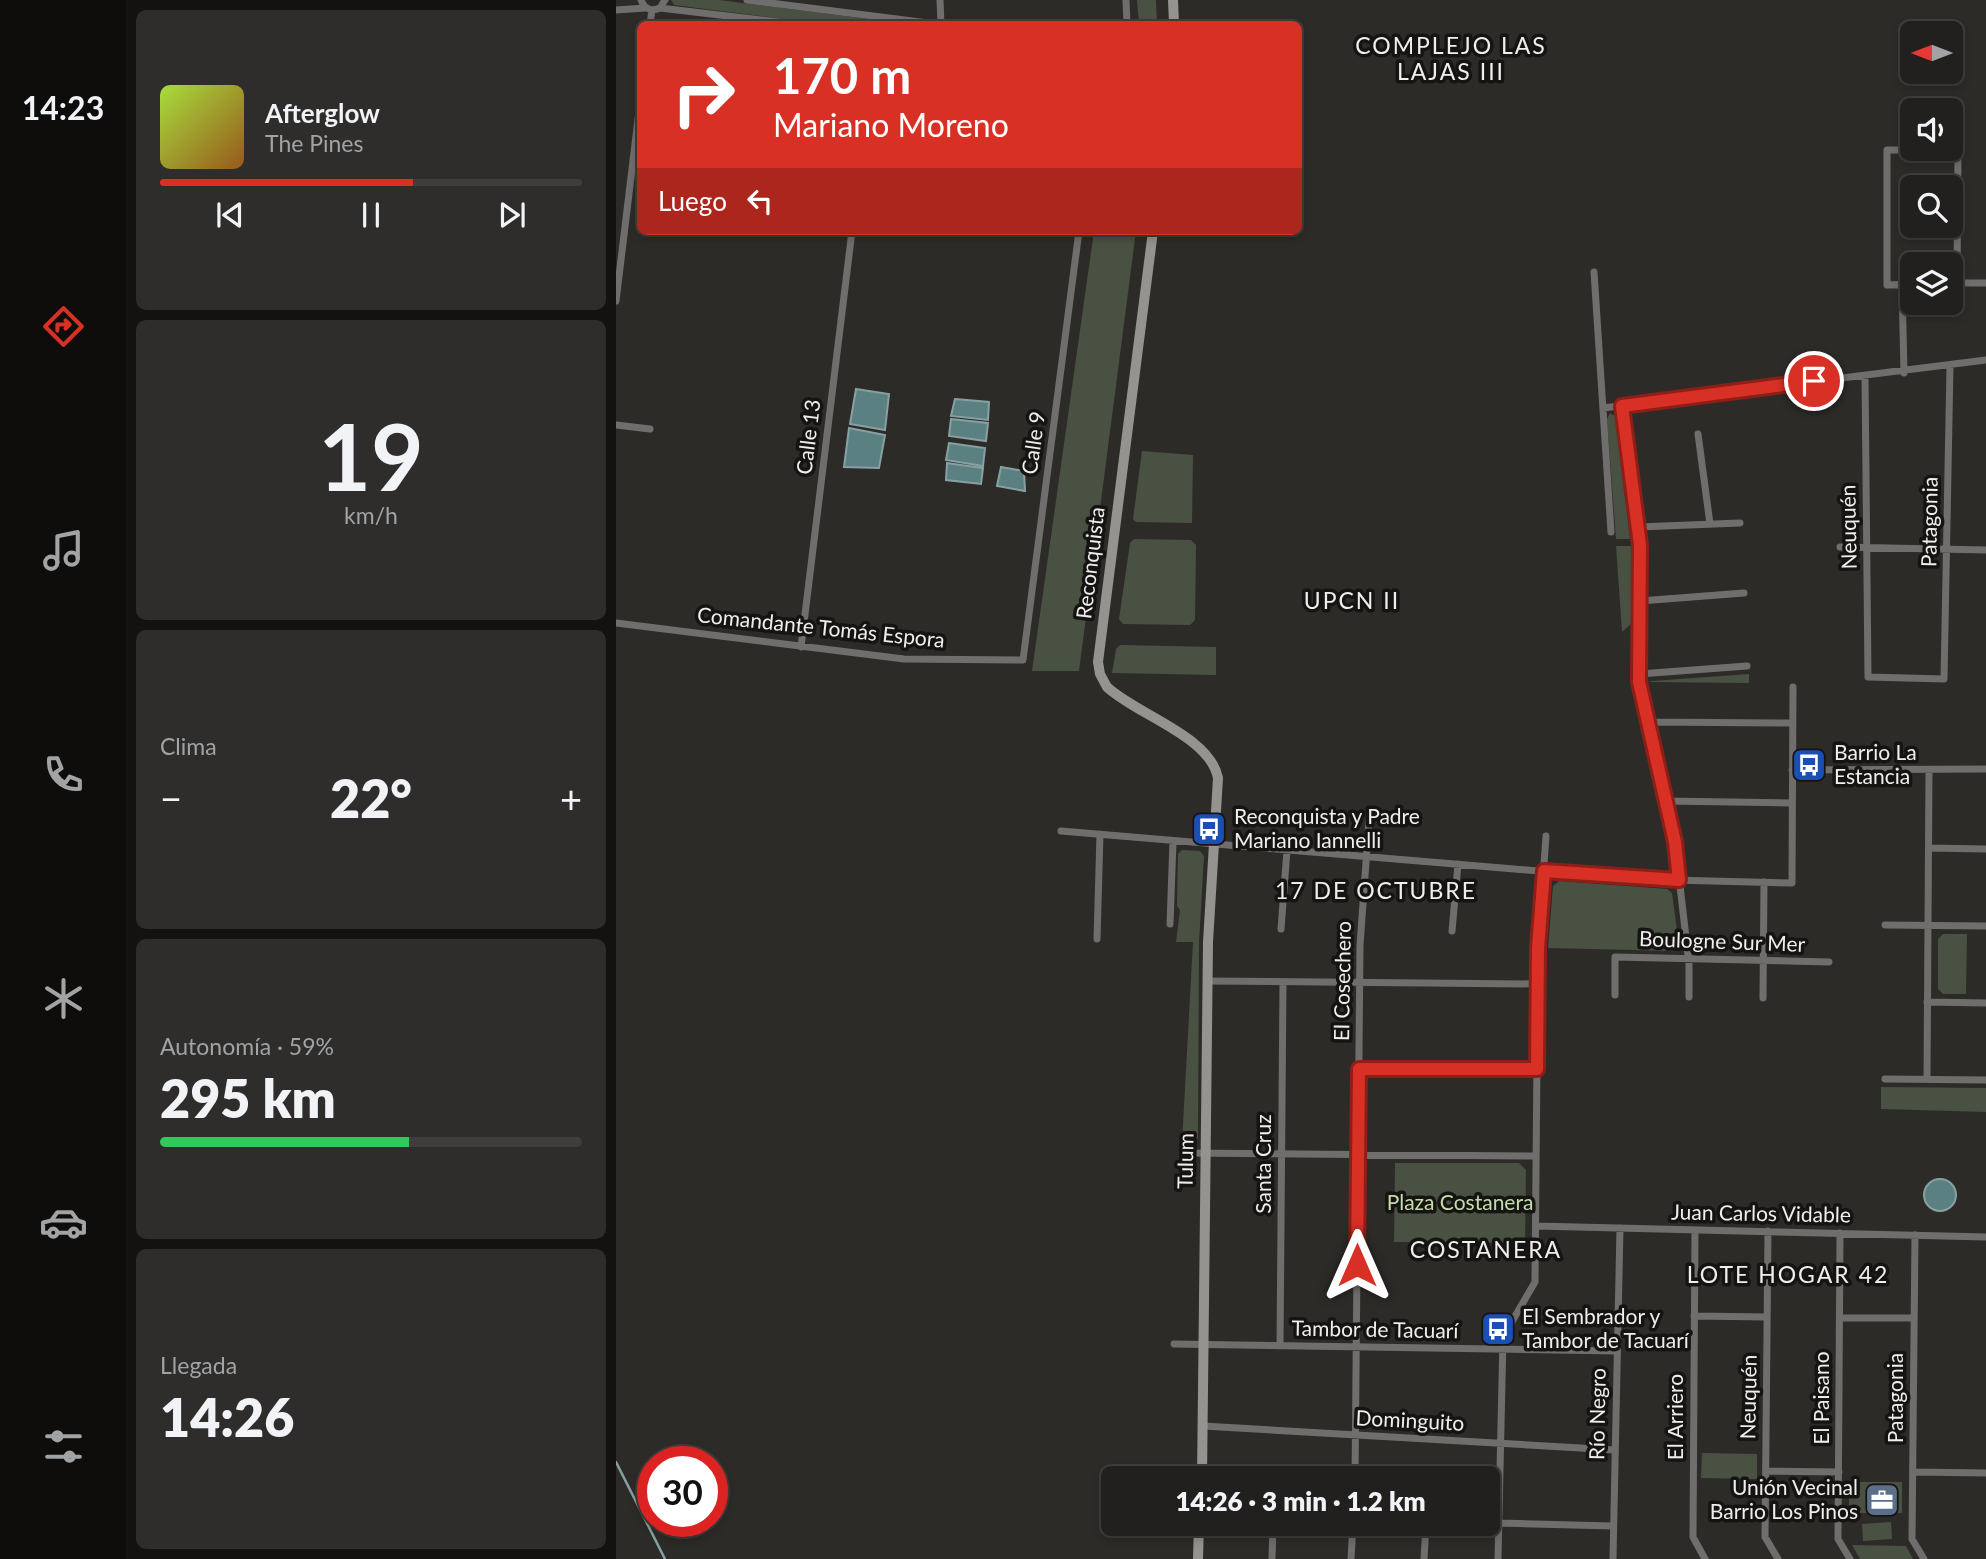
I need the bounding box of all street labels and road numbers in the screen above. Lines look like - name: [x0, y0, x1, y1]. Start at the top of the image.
- street label: Calle 13: [791, 398, 825, 476]
- street label: Calle 9: [1016, 410, 1049, 476]
- street label: Patagonia: [1915, 477, 1942, 567]
- street label: Neuquén: [1834, 484, 1861, 570]
- street label: Reconquista: [1070, 505, 1109, 620]
- street label: Comandante Tomás Espora: [696, 601, 946, 652]
- street label: El Cosechero: [1328, 921, 1355, 1041]
- street label: Boulogne Sur Mer: [1639, 925, 1806, 956]
- street label: Santa Cruz: [1250, 1114, 1275, 1214]
- street label: Tulum: [1172, 1133, 1197, 1189]
- street label: Juan Carlos Vidable: [1671, 1198, 1851, 1227]
- street label: Tambor de Tacuarí: [1291, 1315, 1460, 1342]
- street label: El Paisano: [1808, 1351, 1833, 1445]
- street label: Patagonia: [1882, 1353, 1907, 1443]
- street label: Neuquén: [1734, 1354, 1761, 1440]
- street label: Río Negro: [1583, 1368, 1610, 1460]
- street label: El Arriero: [1662, 1374, 1687, 1460]
- street label: Dominguito: [1355, 1404, 1465, 1435]

